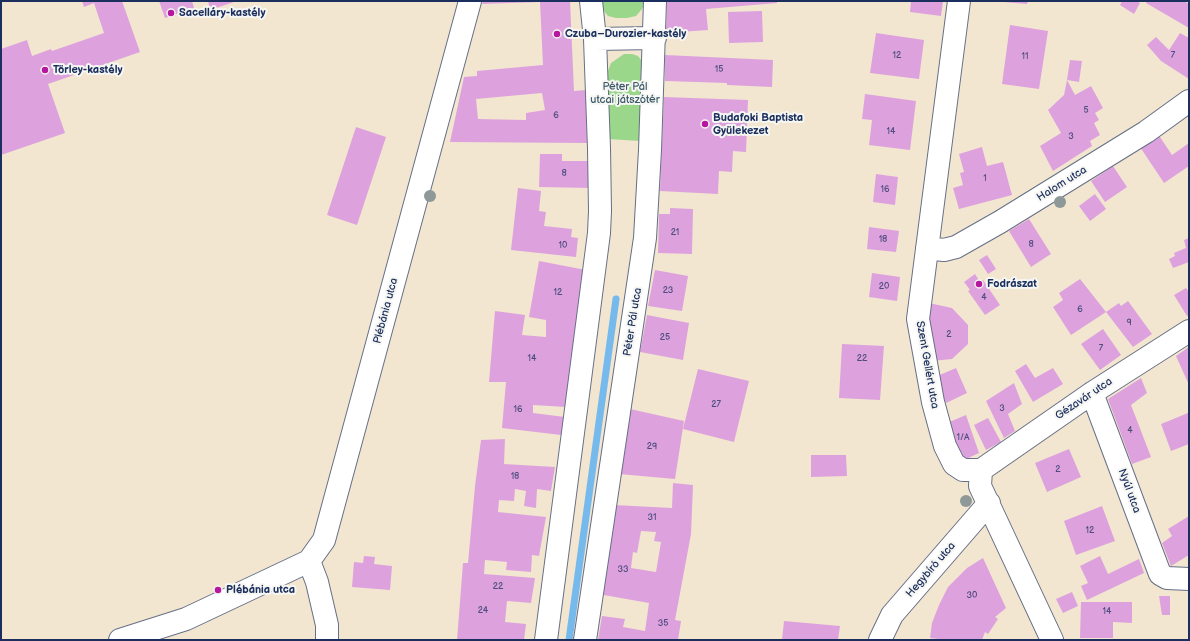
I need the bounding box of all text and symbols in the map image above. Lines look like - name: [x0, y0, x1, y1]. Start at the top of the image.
- place label: Sacelláry-kastély: [179, 6, 265, 20]
- marker: Sacelláry-kastély: [166, 8, 176, 18]
- place label: Czuba–Durozier-kastély: [565, 27, 686, 41]
- marker: Czuba–Durozier-kastély: [552, 29, 562, 39]
- house number: 12: [893, 51, 901, 61]
- house number: 7: [1171, 51, 1175, 61]
- house number: 11: [1022, 52, 1028, 62]
- place label: Törley-kastély: [53, 63, 122, 77]
- marker: Törley-kastély: [40, 65, 50, 75]
- house number: 15: [715, 65, 723, 75]
- park label: Péter Pál utcai játszótér: [590, 80, 660, 106]
- house number: 5: [1083, 106, 1089, 116]
- house number: 6: [553, 111, 559, 121]
- place label: Budafoki Baptista Gyülekezet: [713, 111, 803, 137]
- marker: Budafoki Baptista Gyülekezet: [700, 119, 710, 129]
- house number: 14: [887, 127, 895, 137]
- house number: 3: [1068, 132, 1074, 142]
- street label: Halom utca: [1035, 164, 1089, 204]
- house number: 8: [561, 169, 567, 179]
- house number: 1: [983, 174, 987, 184]
- house number: 16: [881, 185, 889, 195]
- house number: 21: [671, 228, 679, 238]
- house number: 18: [879, 235, 887, 245]
- house number: 8: [1028, 240, 1034, 250]
- house number: 10: [559, 241, 567, 251]
- street label: Plébánia utca: [371, 277, 401, 345]
- place label: Fodrászat: [987, 277, 1037, 291]
- marker: Fodrászat: [974, 279, 984, 289]
- house number: 20: [879, 282, 889, 292]
- house number: 23: [663, 286, 673, 296]
- street label: Péter Pál utca: [621, 287, 645, 357]
- house number: 12: [554, 288, 562, 298]
- house number: 4: [981, 293, 987, 303]
- house number: 6: [1077, 305, 1083, 315]
- house number: 9: [1126, 318, 1132, 328]
- street label: Szent Gellért utca: [913, 320, 941, 410]
- house number: 2: [946, 330, 952, 340]
- house number: 25: [660, 333, 670, 343]
- house number: 7: [1099, 344, 1103, 354]
- house number: 14: [528, 354, 536, 364]
- house number: 22: [857, 354, 867, 364]
- street label: Gézavár utca: [1053, 375, 1115, 423]
- house number: 27: [711, 400, 721, 410]
- house number: 3: [999, 404, 1005, 414]
- house number: 16: [514, 405, 522, 415]
- house number: 4: [1127, 426, 1133, 436]
- house number: 1/A: [956, 433, 970, 443]
- house number: 29: [647, 442, 657, 452]
- house number: 2: [1055, 465, 1061, 475]
- street label: Nyúl utca: [1115, 467, 1143, 515]
- house number: 18: [511, 472, 519, 482]
- house number: 31: [647, 513, 657, 523]
- house number: 12: [1086, 526, 1094, 536]
- street label: Hegybíró utca: [903, 540, 959, 600]
- house number: 33: [617, 565, 629, 575]
- house number: 22: [493, 582, 503, 592]
- place label: Plébánia utca: [226, 583, 295, 597]
- marker: Plébánia utca: [213, 585, 223, 595]
- house number: 30: [967, 591, 977, 601]
- house number: 24: [478, 606, 488, 616]
- house number: 14: [1103, 607, 1111, 617]
- house number: 35: [658, 619, 668, 629]

